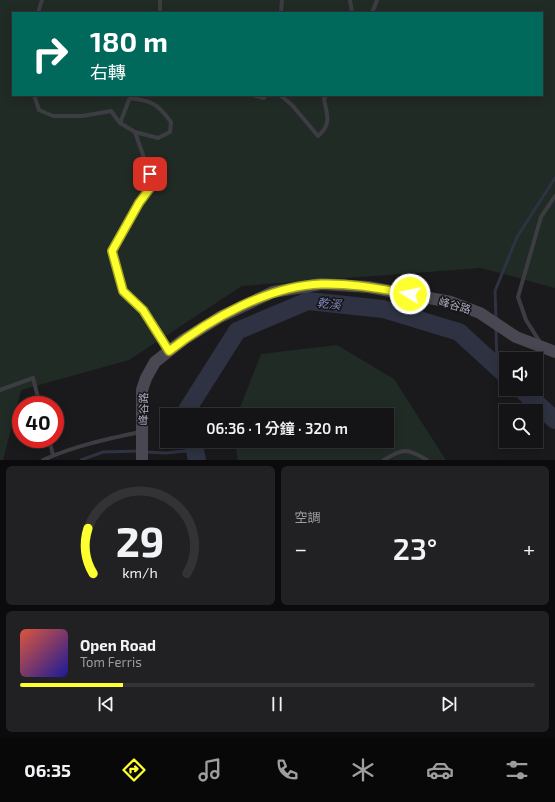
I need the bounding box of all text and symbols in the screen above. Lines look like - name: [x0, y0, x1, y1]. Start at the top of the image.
- text: 180 m: [90, 24, 168, 58]
- icon: right: [24, 28, 76, 80]
- text: 右轉: [90, 61, 126, 83]
- pin: [133, 157, 167, 191]
- icon: arrive: [139, 163, 161, 185]
- position arrow: [389, 273, 431, 315]
- street label: 峰谷路: [437, 294, 473, 316]
- water label: 乾溪: [316, 295, 344, 311]
- map controls: [499, 352, 543, 448]
- button: sound: [499, 352, 543, 396]
- street label: 峰谷路: [136, 392, 150, 426]
- speed limit sign: 40: [12, 396, 64, 448]
- button: search: [499, 404, 543, 448]
- text: 06:36 · 1 分鐘 · 320 m: [206, 419, 348, 437]
- text: 空調: [295, 509, 321, 525]
- text: 29: [116, 514, 165, 564]
- text: 23°: [393, 530, 437, 566]
- text: −: [295, 535, 307, 561]
- text: +: [523, 535, 535, 561]
- text: km/h: [123, 563, 158, 580]
- text: Open Road: [80, 636, 156, 654]
- text: Tom Ferris: [80, 654, 142, 670]
- icon: previous: [95, 693, 117, 715]
- icon: pause: [266, 693, 288, 715]
- icon: next: [438, 693, 460, 715]
- icon: directions: [120, 756, 148, 784]
- icon: music: [196, 756, 224, 784]
- icon: phone: [273, 756, 301, 784]
- icon: climate: [349, 756, 377, 784]
- icon: car: [426, 756, 454, 784]
- icon: filters: [503, 756, 531, 784]
- text: 06:35: [24, 759, 71, 781]

